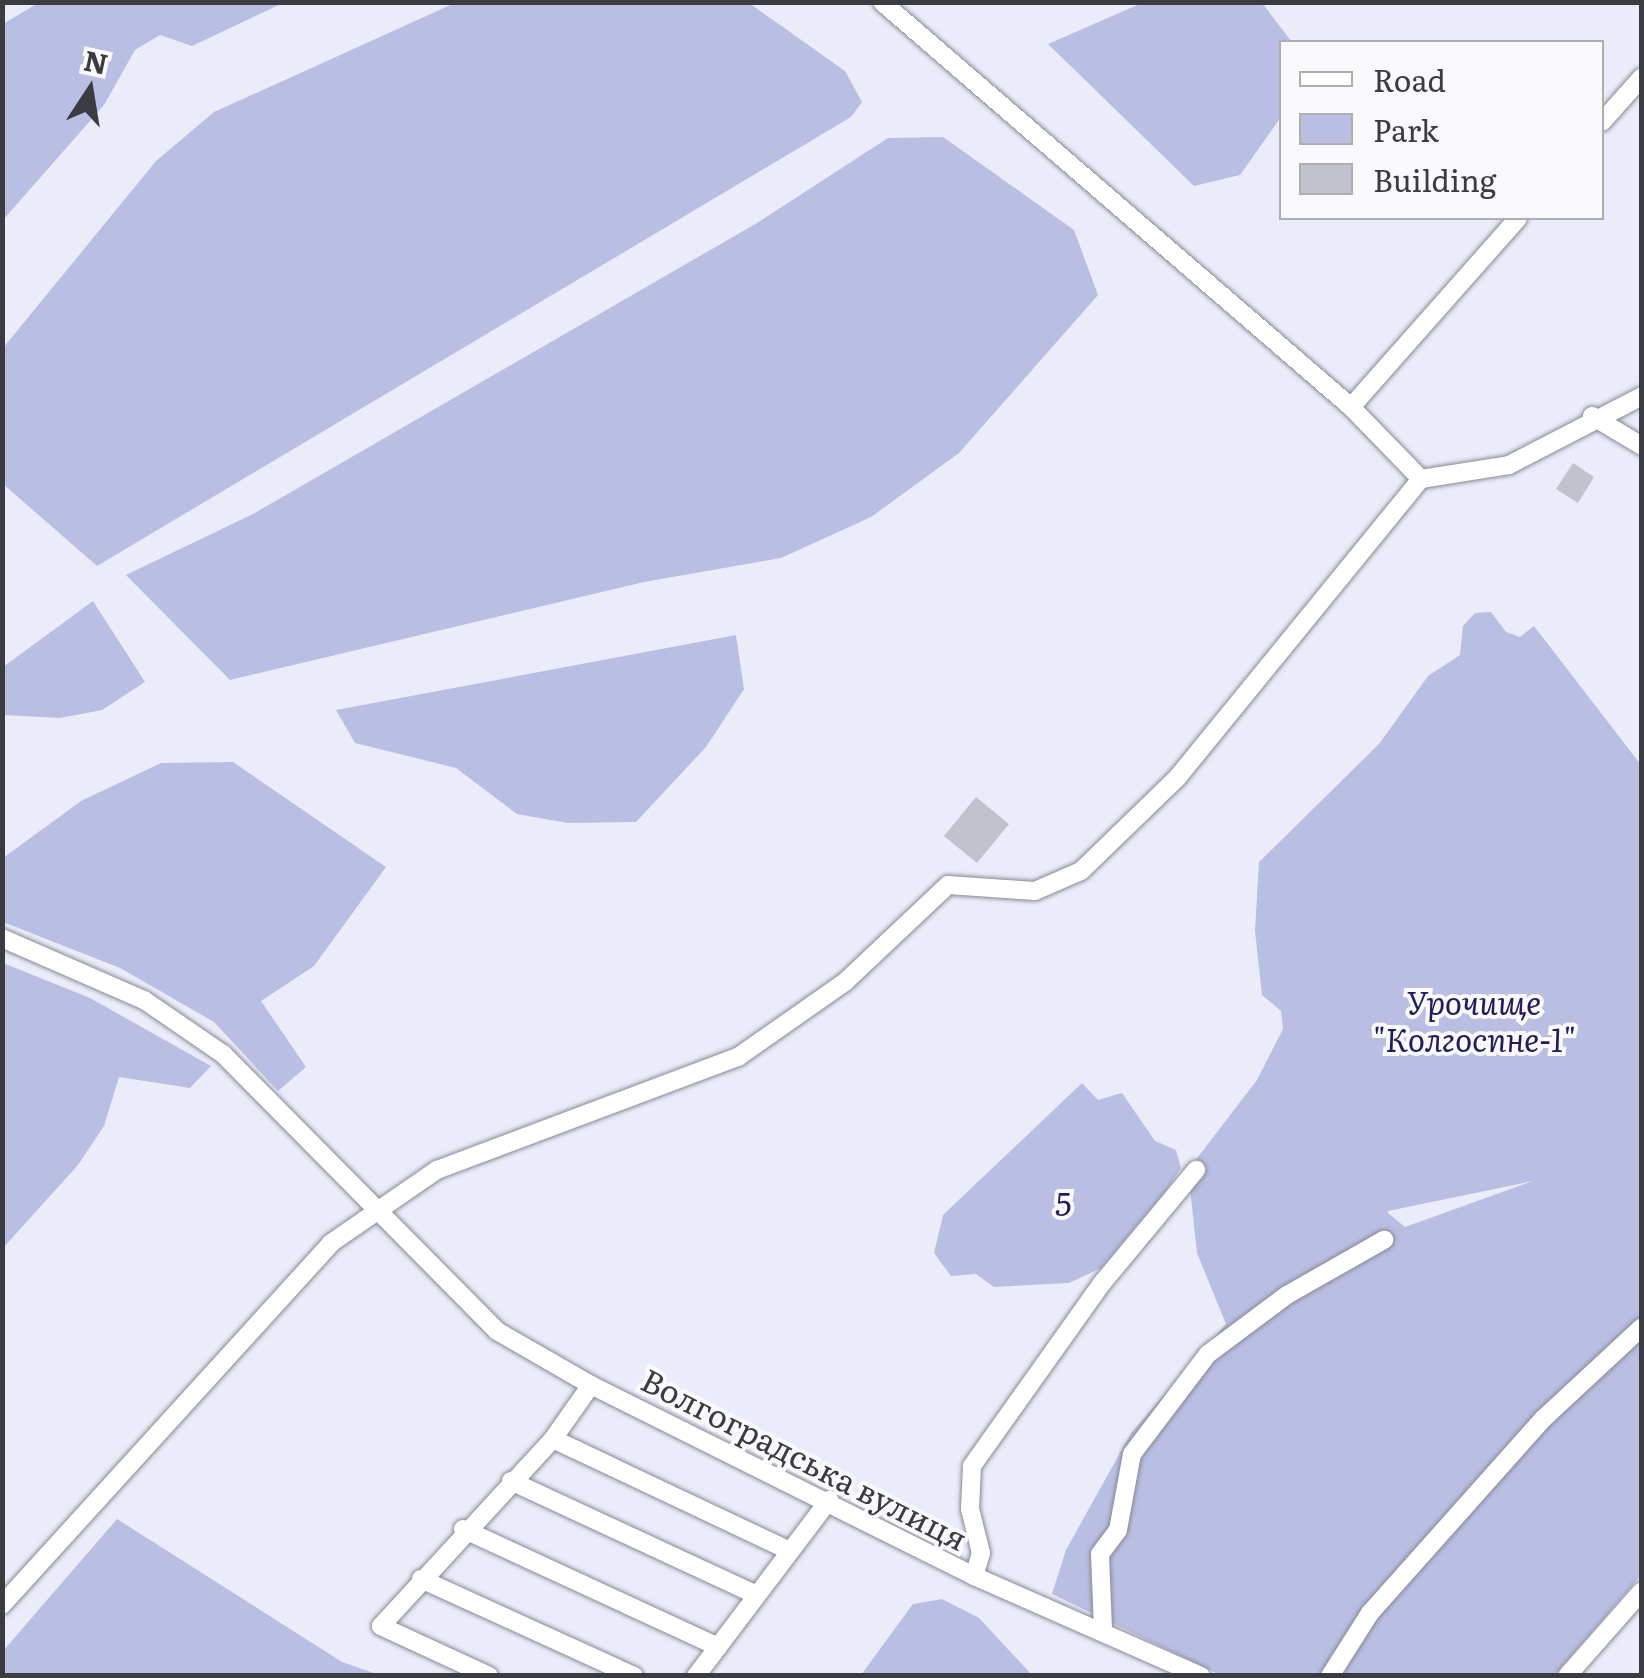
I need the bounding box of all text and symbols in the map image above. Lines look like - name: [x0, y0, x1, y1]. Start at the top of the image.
- text: N: [80, 38, 112, 84]
- north arrow: [40, 40, 140, 140]
- legend: [1279, 40, 1604, 220]
- text: Road: [1373, 57, 1446, 101]
- text: Park: [1373, 107, 1439, 151]
- text: Building: [1373, 157, 1497, 201]
- park label: Урочище "Колгоспне-1": [1372, 983, 1576, 1058]
- park label: 5: [1055, 1183, 1071, 1221]
- street label: Волгоградська вулиця: [636, 1359, 974, 1557]

